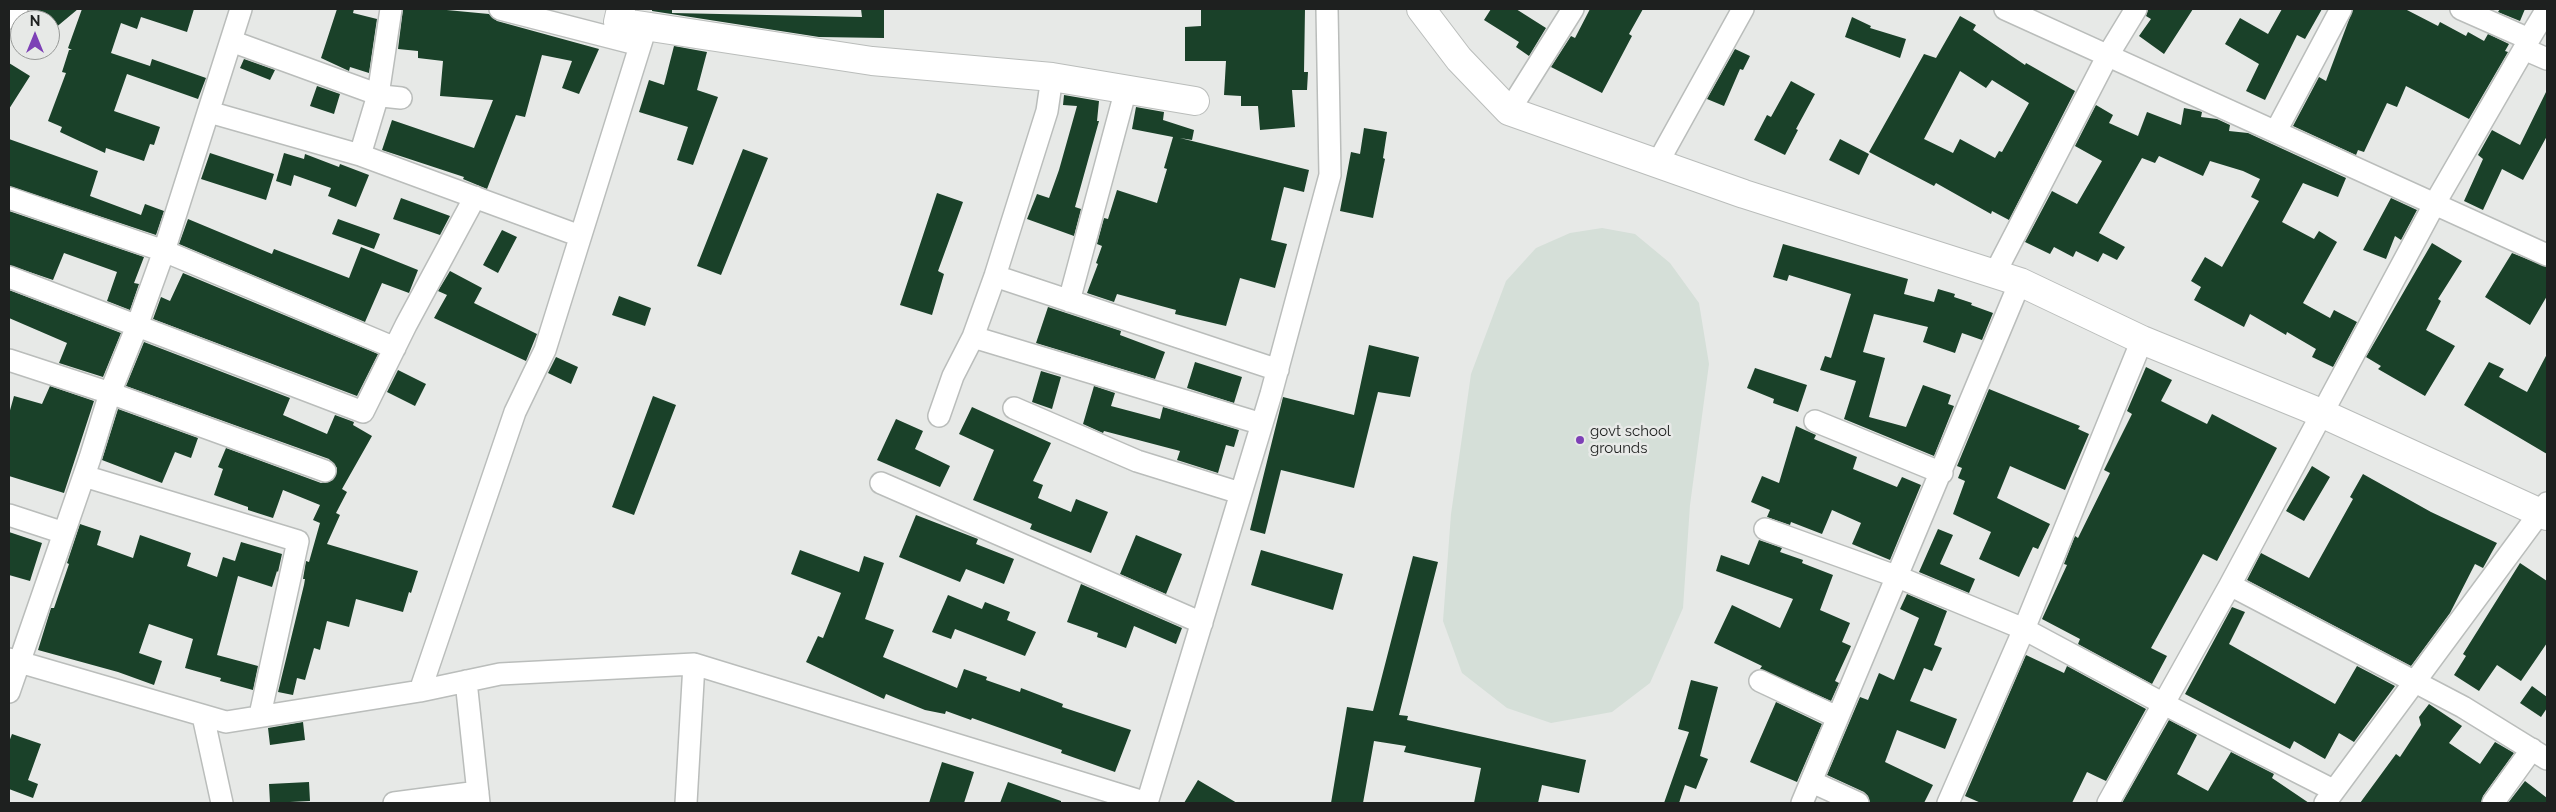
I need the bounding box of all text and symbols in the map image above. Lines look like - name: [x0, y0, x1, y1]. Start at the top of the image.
- north arrow: [10, 10, 60, 60]
- text: N: [30, 13, 40, 29]
- place label: govt school grounds: [1590, 422, 1671, 457]
- marker: govt school grounds: [1574, 434, 1586, 446]

